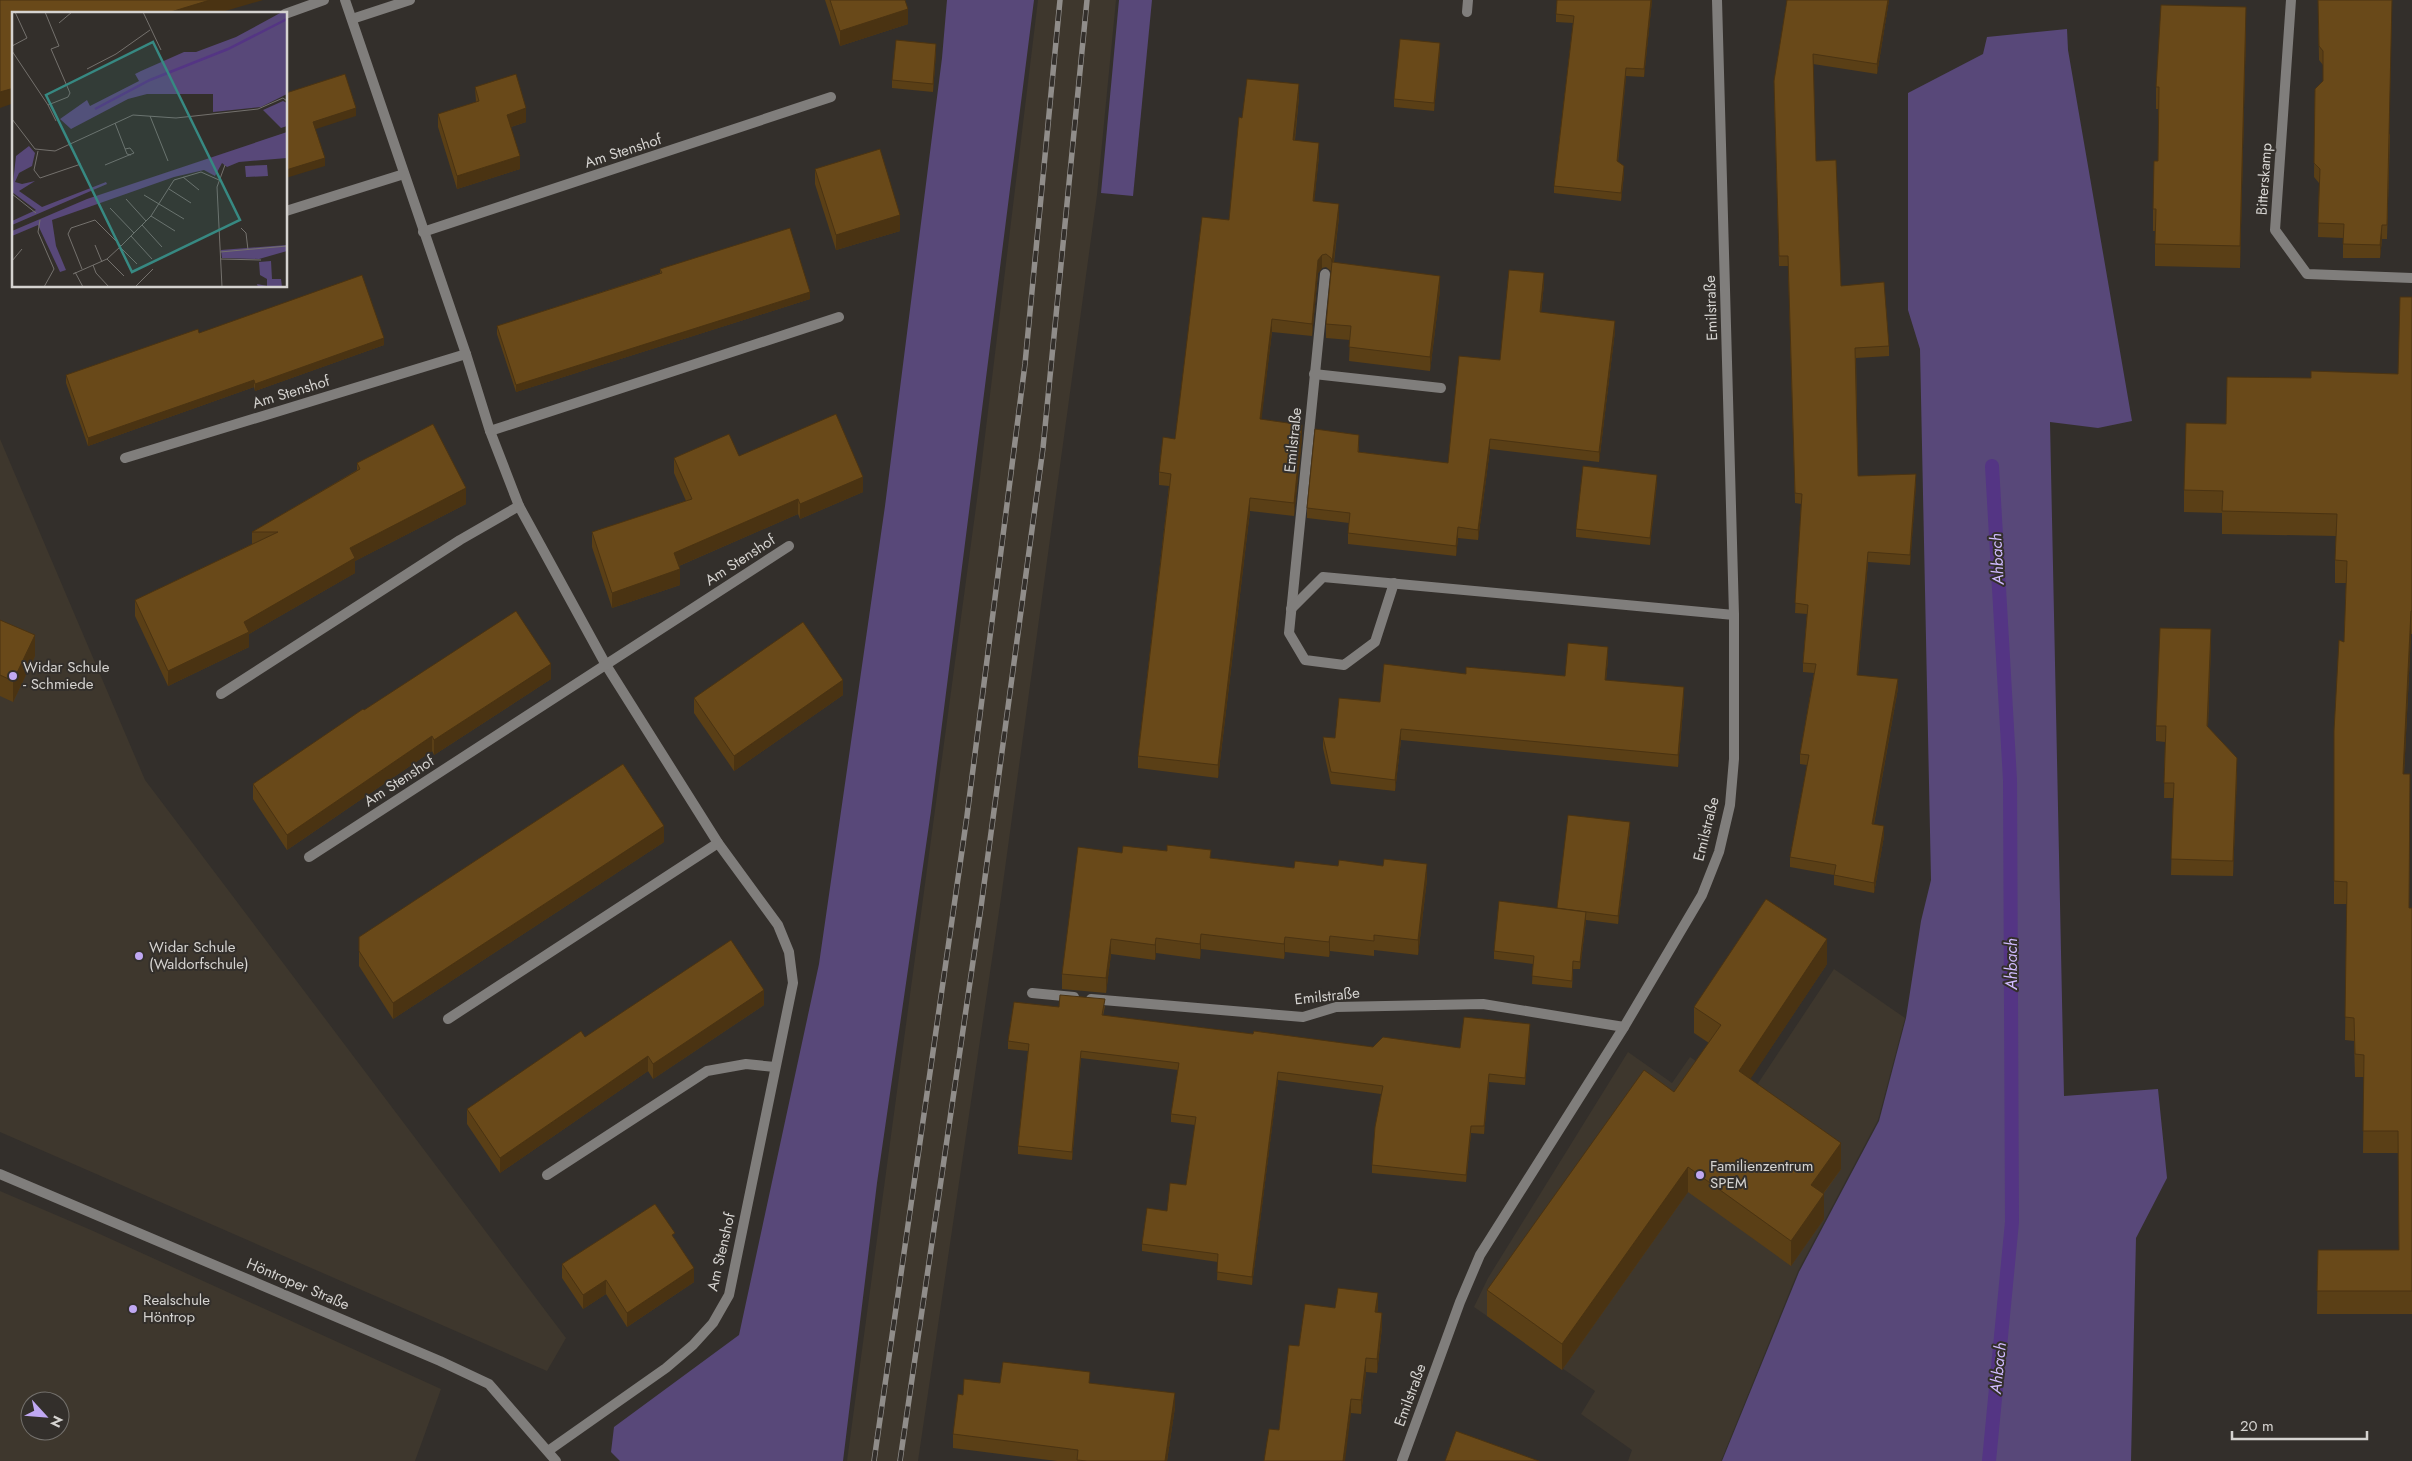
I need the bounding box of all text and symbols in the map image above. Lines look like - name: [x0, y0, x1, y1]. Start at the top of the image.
- inset map: [12, 12, 288, 288]
- street label: Am Stenshof: [582, 128, 665, 174]
- street label: Bitterskamp: [2250, 142, 2278, 216]
- street label: Emilstraße: [1699, 275, 1723, 341]
- street label: Am Stenshof: [250, 370, 333, 414]
- street label: Emilstraße: [1279, 406, 1307, 474]
- street label: Am Stenshof: [700, 529, 780, 591]
- water label: Ahbach: [1984, 533, 2010, 586]
- place label: Widar Schule - Schmiede: [23, 656, 110, 695]
- marker: Widar Schule - Schmiede: [7, 670, 19, 682]
- street label: Am Stenshof: [359, 750, 439, 812]
- street label: Emilstraße: [1687, 794, 1725, 863]
- place label: Widar Schule (Waldorfschule): [149, 936, 249, 975]
- water label: Ahbach: [2000, 938, 2023, 991]
- marker: Widar Schule (Waldorfschule): [133, 950, 145, 962]
- street label: Emilstraße: [1293, 982, 1361, 1010]
- place label: Familienzentrum SPEM: [1710, 1155, 1813, 1194]
- marker: Familienzentrum SPEM: [1694, 1169, 1706, 1181]
- street label: Am Stenshof: [701, 1210, 741, 1293]
- street label: Höntroper Straße: [243, 1252, 353, 1316]
- place label: Realschule Höntrop: [143, 1289, 210, 1328]
- marker: Realschule Höntrop: [127, 1303, 139, 1315]
- water label: Ahbach: [1984, 1341, 2012, 1396]
- street label: Emilstraße: [1388, 1360, 1432, 1430]
- north arrow: [20, 1391, 70, 1441]
- scale bar: [2232, 1408, 2367, 1440]
- text: N: [45, 1412, 68, 1431]
- text: 20 m: [2240, 1415, 2274, 1437]

